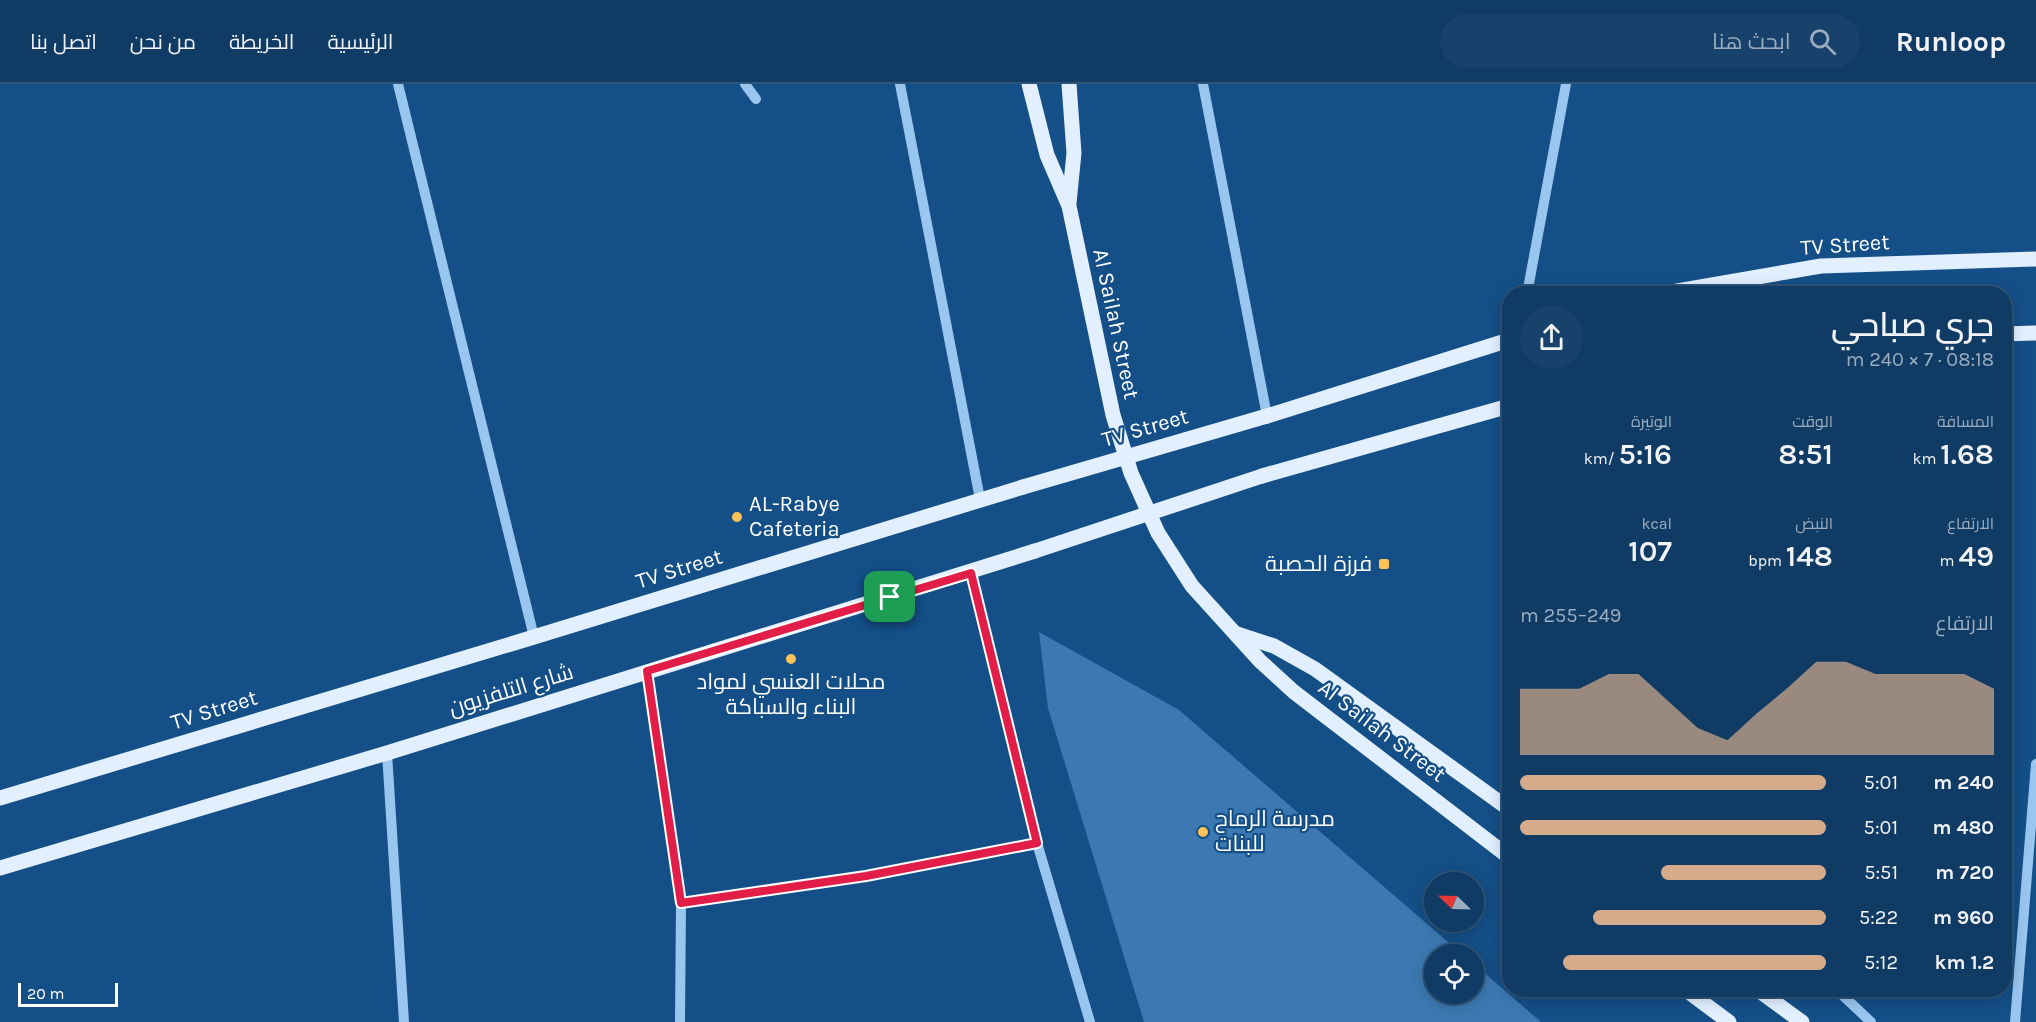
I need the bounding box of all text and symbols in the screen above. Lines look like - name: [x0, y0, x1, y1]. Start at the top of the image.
- search box: [1440, 14, 1860, 68]
- icon: search: [1806, 25, 1839, 58]
- text: Runloop: [1896, 25, 2006, 58]
- text: ابحث هنا: [1712, 29, 1791, 55]
- text: اتصل بنا: [30, 30, 97, 54]
- text: من نحن: [130, 30, 196, 54]
- text: الخريطة: [229, 30, 294, 54]
- text: الرئيسية: [327, 30, 393, 54]
- street label: TV Street: [1800, 229, 1890, 261]
- street label: Al Sailah Street: [1087, 246, 1145, 402]
- button: share: [1520, 306, 1583, 369]
- text: جري صباحي: [1831, 306, 1994, 344]
- text: 08:18 · 7 × 240 m: [1846, 348, 1994, 371]
- street label: TV Street: [1099, 403, 1191, 453]
- text: الوتيرة: [1631, 412, 1672, 431]
- text: الوقت: [1792, 412, 1833, 431]
- text: المسافة: [1937, 412, 1994, 431]
- text: 5:16: [1619, 436, 1672, 472]
- text: 8:51: [1778, 436, 1833, 472]
- text: 1.68: [1940, 436, 1994, 472]
- text: /km: [1584, 449, 1619, 468]
- text: km: [1913, 449, 1940, 468]
- place label: AL-Rabye Cafeteria: [749, 491, 840, 542]
- marker: AL-Rabye Cafeteria: [730, 510, 744, 524]
- text: kcal: [1641, 514, 1672, 533]
- text: النبض: [1795, 514, 1833, 533]
- text: الارتفاع: [1947, 514, 1994, 533]
- text: 107: [1628, 533, 1672, 569]
- text: 148: [1786, 538, 1833, 574]
- text: 49: [1958, 538, 1994, 574]
- street label: TV Street: [633, 544, 725, 594]
- place label: فرزة الحصبة: [1265, 551, 1372, 577]
- text: bpm: [1748, 551, 1786, 570]
- text: m: [1940, 551, 1958, 570]
- marker: فرزة الحصبة: [1377, 557, 1391, 571]
- pin: [864, 571, 915, 622]
- icon: arrive: [873, 580, 906, 613]
- text: 249–255 m: [1520, 604, 1621, 627]
- text: الارتفاع: [1935, 612, 1994, 635]
- marker: محلات العنسي لمواد البناء والسباكة: [784, 652, 798, 666]
- street label: شارع التلفزيون: [446, 659, 577, 722]
- place label: محلات العنسي لمواد البناء والسباكة: [697, 669, 885, 720]
- street label: Al Sailah Street: [1313, 675, 1451, 787]
- street label: TV Street: [168, 685, 260, 735]
- text: 5:01: [1864, 771, 1898, 794]
- text: 240 m: [1933, 771, 1994, 794]
- place label: مدرسة الرماح للبنات: [1215, 806, 1335, 857]
- text: 5:01: [1864, 816, 1898, 839]
- text: 480 m: [1932, 816, 1994, 839]
- marker: مدرسة الرماح للبنات: [1196, 825, 1210, 839]
- text: 5:51: [1864, 861, 1898, 884]
- text: 720 m: [1935, 861, 1994, 884]
- north arrow: [1424, 872, 1484, 932]
- map controls: [1424, 872, 1484, 1004]
- text: 5:22: [1859, 906, 1898, 929]
- text: 960 m: [1933, 906, 1994, 929]
- button: locate: [1424, 944, 1484, 1004]
- text: 5:12: [1864, 951, 1898, 974]
- text: 1.2 km: [1935, 951, 1994, 974]
- scale bar: [18, 980, 118, 1008]
- text: 20 m: [27, 984, 65, 1003]

